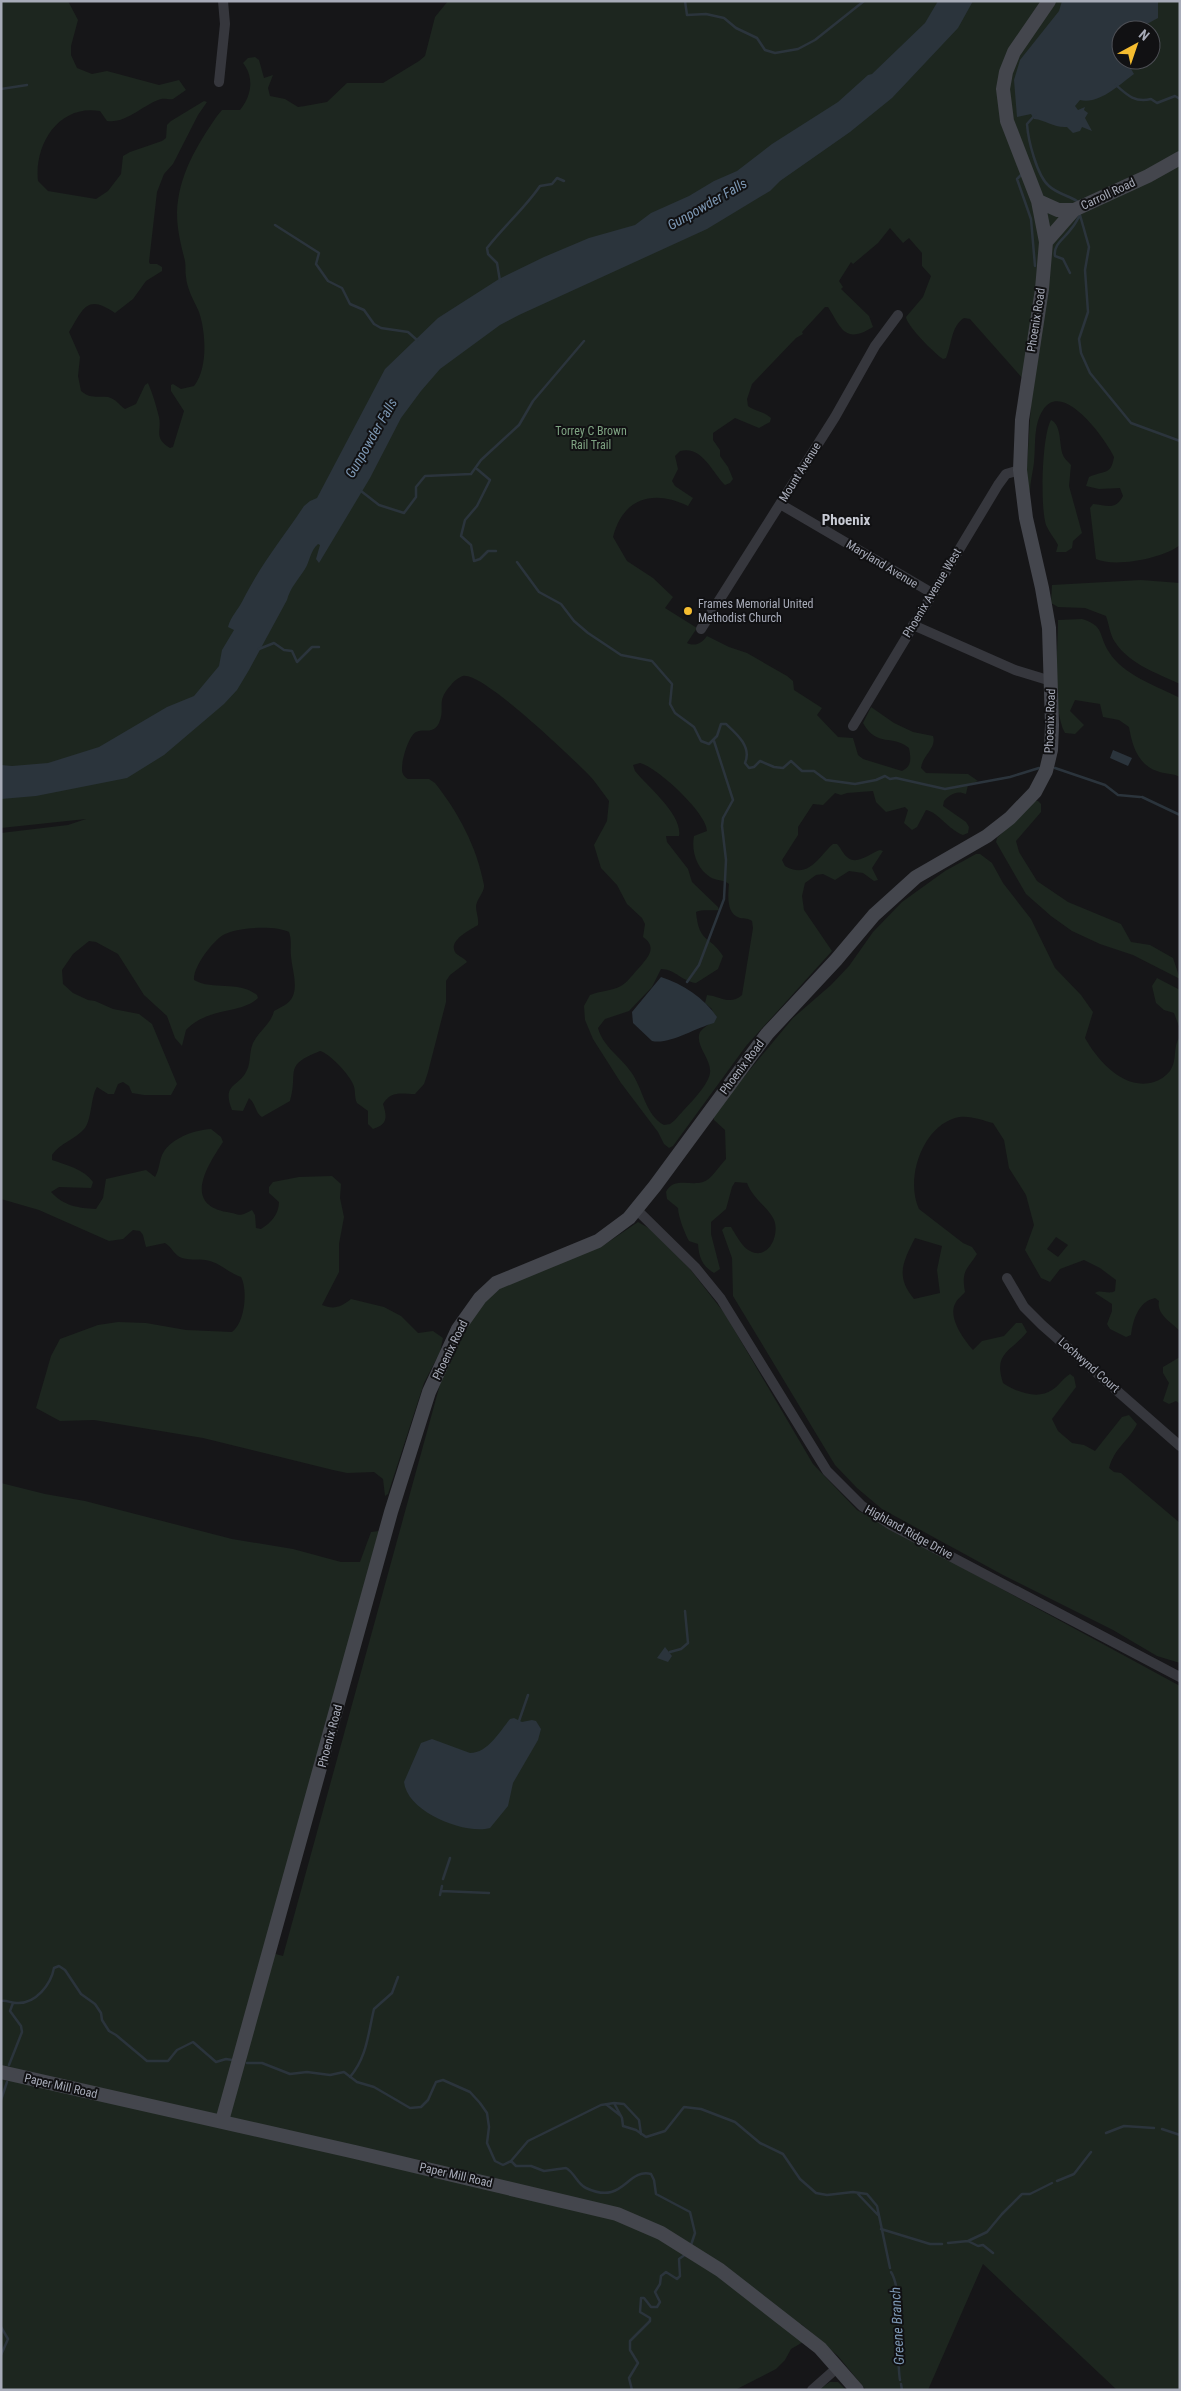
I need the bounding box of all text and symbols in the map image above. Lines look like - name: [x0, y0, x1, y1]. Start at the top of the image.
- north arrow: [1111, 20, 1161, 70]
- text: N: [1136, 26, 1153, 44]
- water label: Gunpowder Falls: [664, 175, 750, 233]
- street label: Carroll Road: [1079, 175, 1137, 213]
- street label: Phoenix Road: [1024, 287, 1048, 353]
- water label: Gunpowder Falls: [342, 395, 400, 481]
- park label: Torrey C Brown Rail Trail: [555, 424, 627, 452]
- street label: Mount Avenue: [776, 439, 824, 504]
- district label: Phoenix: [822, 511, 870, 529]
- street label: Maryland Avenue: [844, 537, 921, 591]
- street label: Phoenix Avenue West: [900, 545, 964, 640]
- place label: Frames Memorial United Methodist Church: [698, 597, 814, 625]
- marker: Frames Memorial United Methodist Church: [682, 605, 694, 617]
- street label: Phoenix Road: [1042, 688, 1058, 754]
- street label: Phoenix Road: [717, 1037, 767, 1097]
- street label: Phoenix Road: [430, 1318, 471, 1382]
- street label: Lochwynd Court: [1056, 1335, 1123, 1396]
- street label: Highland Ridge Drive: [863, 1502, 956, 1562]
- street label: Phoenix Road: [315, 1703, 345, 1769]
- street label: Paper Mill Road: [23, 2071, 99, 2101]
- street label: Paper Mill Road: [418, 2160, 494, 2190]
- water label: Greene Branch: [887, 2287, 907, 2365]

